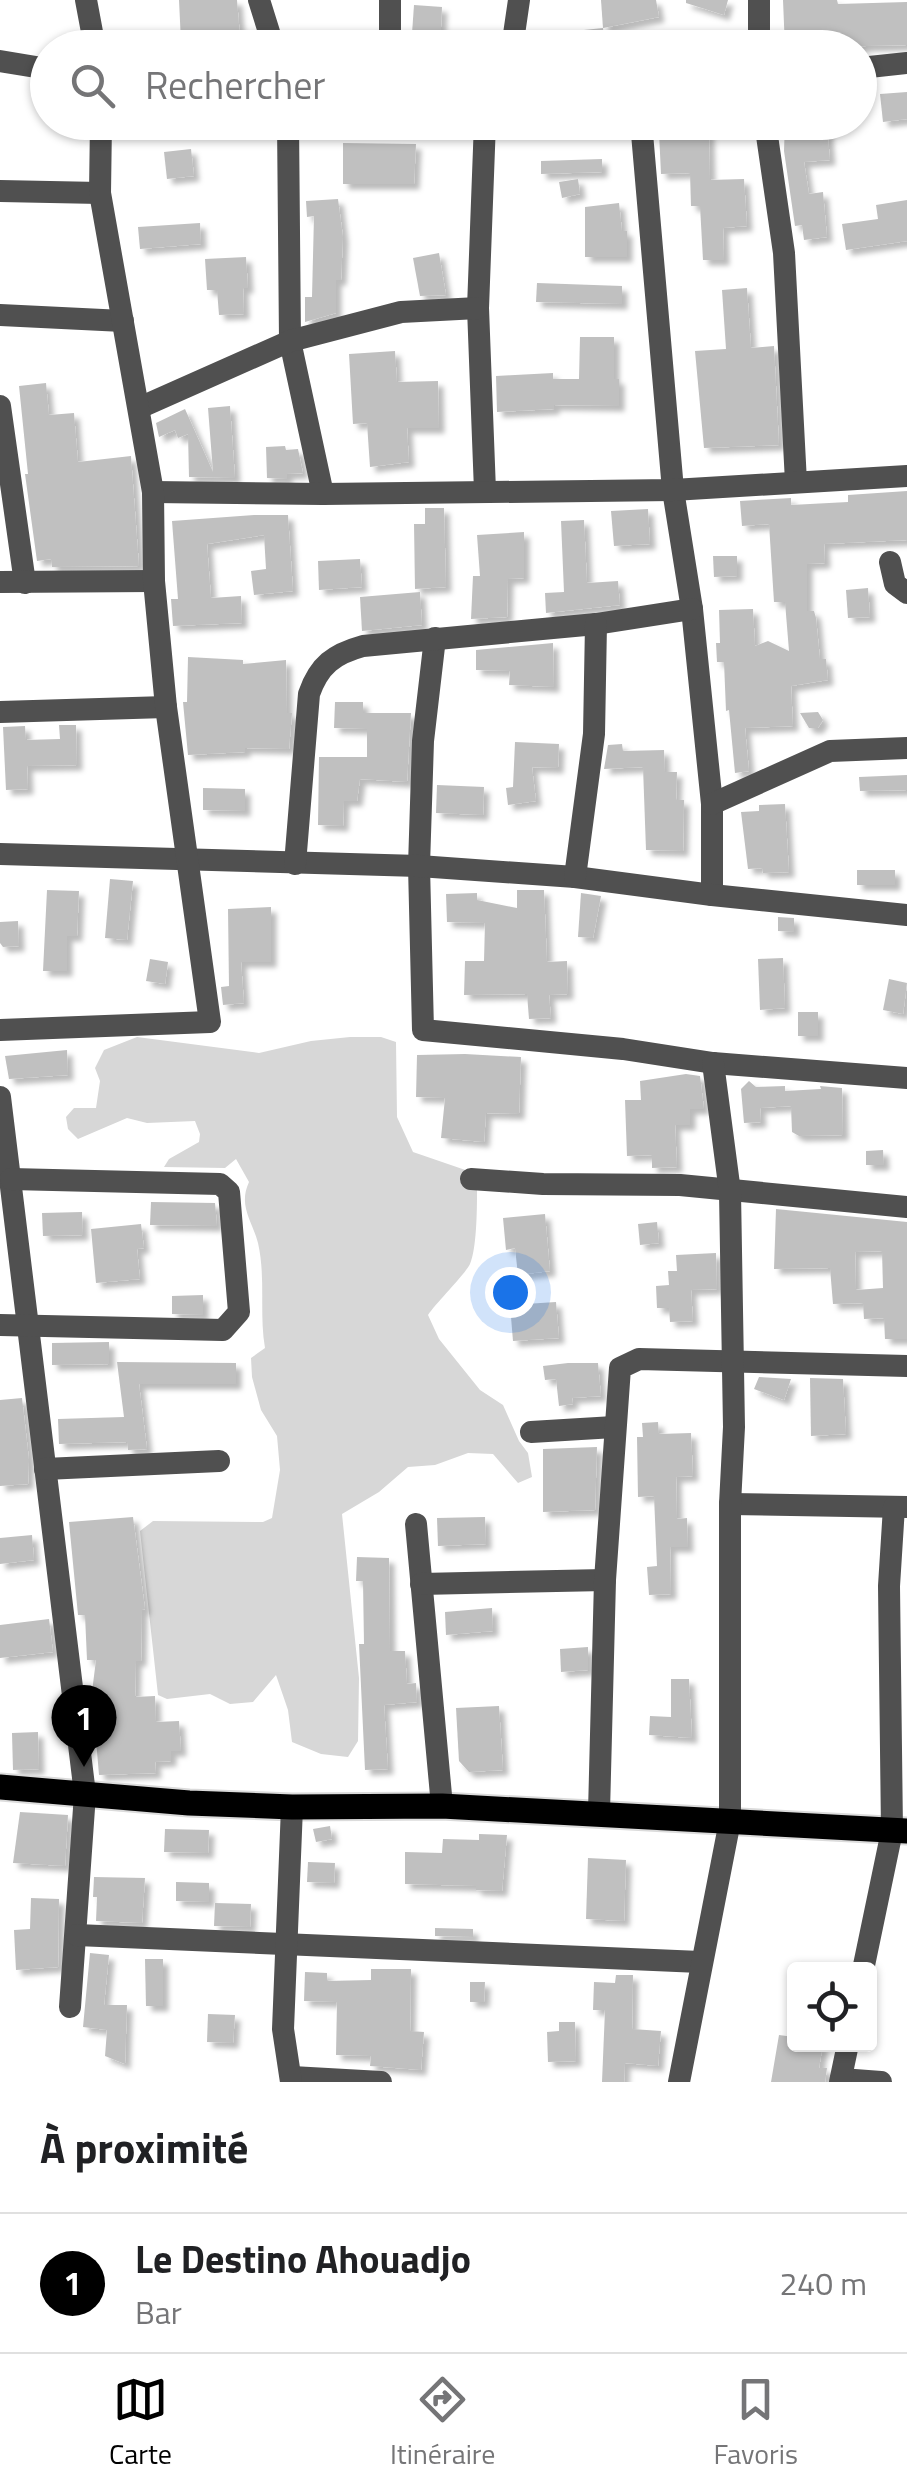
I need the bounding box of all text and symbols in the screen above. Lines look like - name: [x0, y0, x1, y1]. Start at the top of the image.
- search box: [30, 30, 877, 140]
- text: Rechercher: [145, 56, 326, 114]
- icon: search: [65, 58, 120, 113]
- your location: [485, 1267, 536, 1318]
- pin: 1: [52, 1684, 116, 1767]
- map controls: [787, 1962, 877, 2052]
- button: locate: [787, 1962, 877, 2052]
- text: À proximité: [40, 2115, 248, 2179]
- text: Le Destino Ahouadjo: [135, 2230, 471, 2288]
- text: 1: [64, 2259, 81, 2307]
- text: 240 m: [779, 2259, 867, 2307]
- text: Bar: [135, 2288, 182, 2336]
- tab: Carte: [109, 2372, 172, 2475]
- tab: Itinéraire: [390, 2372, 495, 2475]
- tab: Favoris: [713, 2372, 798, 2475]

